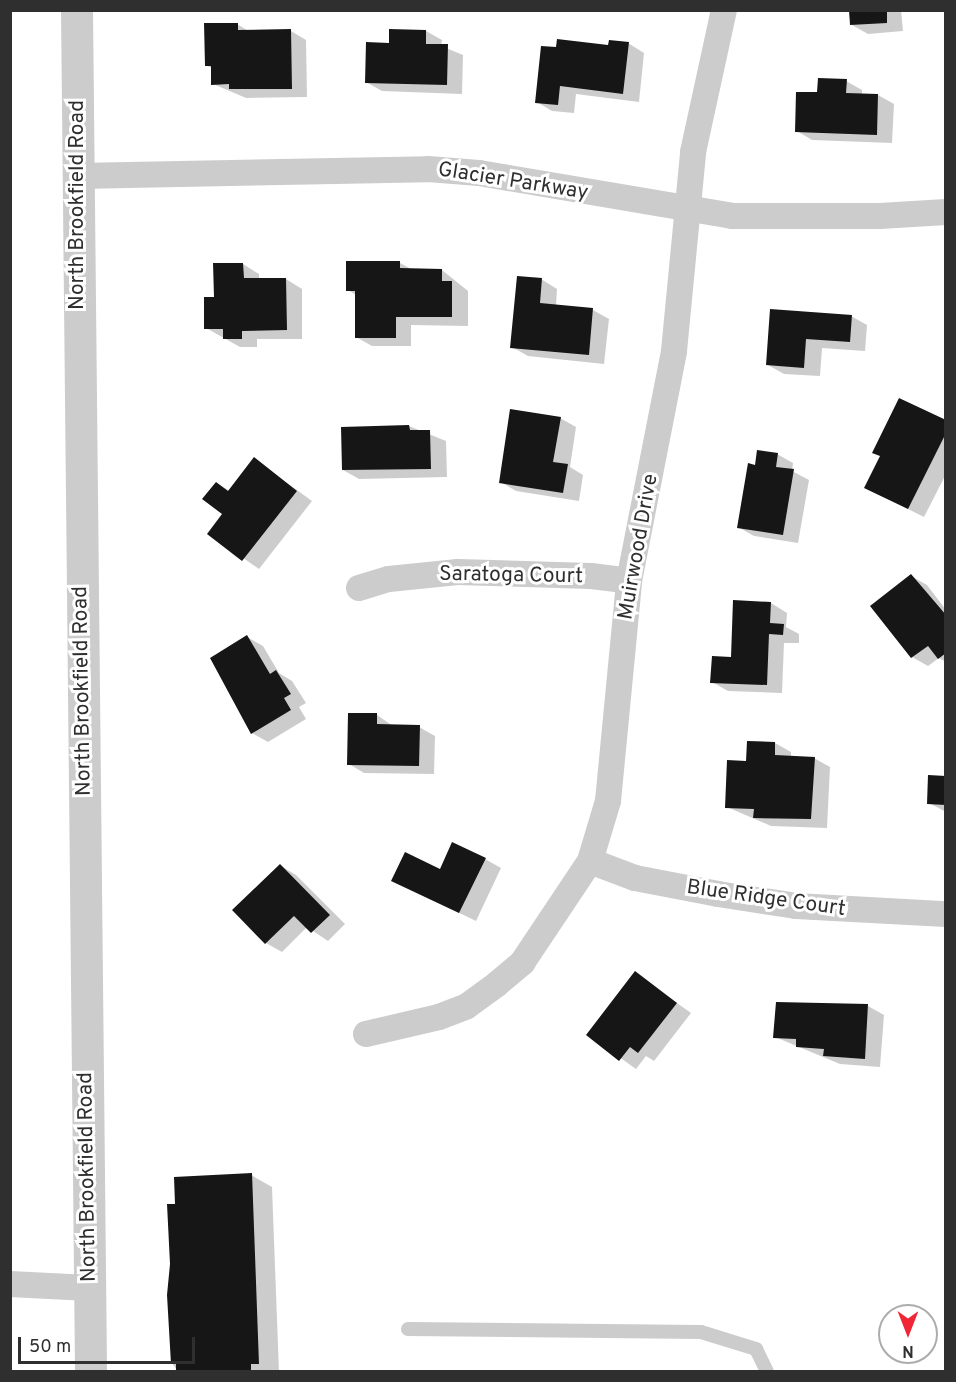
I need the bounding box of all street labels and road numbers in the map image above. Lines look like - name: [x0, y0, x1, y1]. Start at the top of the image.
- street label: North Brookfield Road: [65, 100, 91, 310]
- street label: Glacier Parkway: [436, 158, 590, 206]
- street label: Muirwood Drive: [614, 472, 664, 622]
- street label: Saratoga Court: [439, 562, 583, 590]
- street label: North Brookfield Road: [69, 586, 97, 796]
- street label: Blue Ridge Court: [685, 875, 847, 923]
- street label: North Brookfield Road: [74, 1072, 102, 1282]

